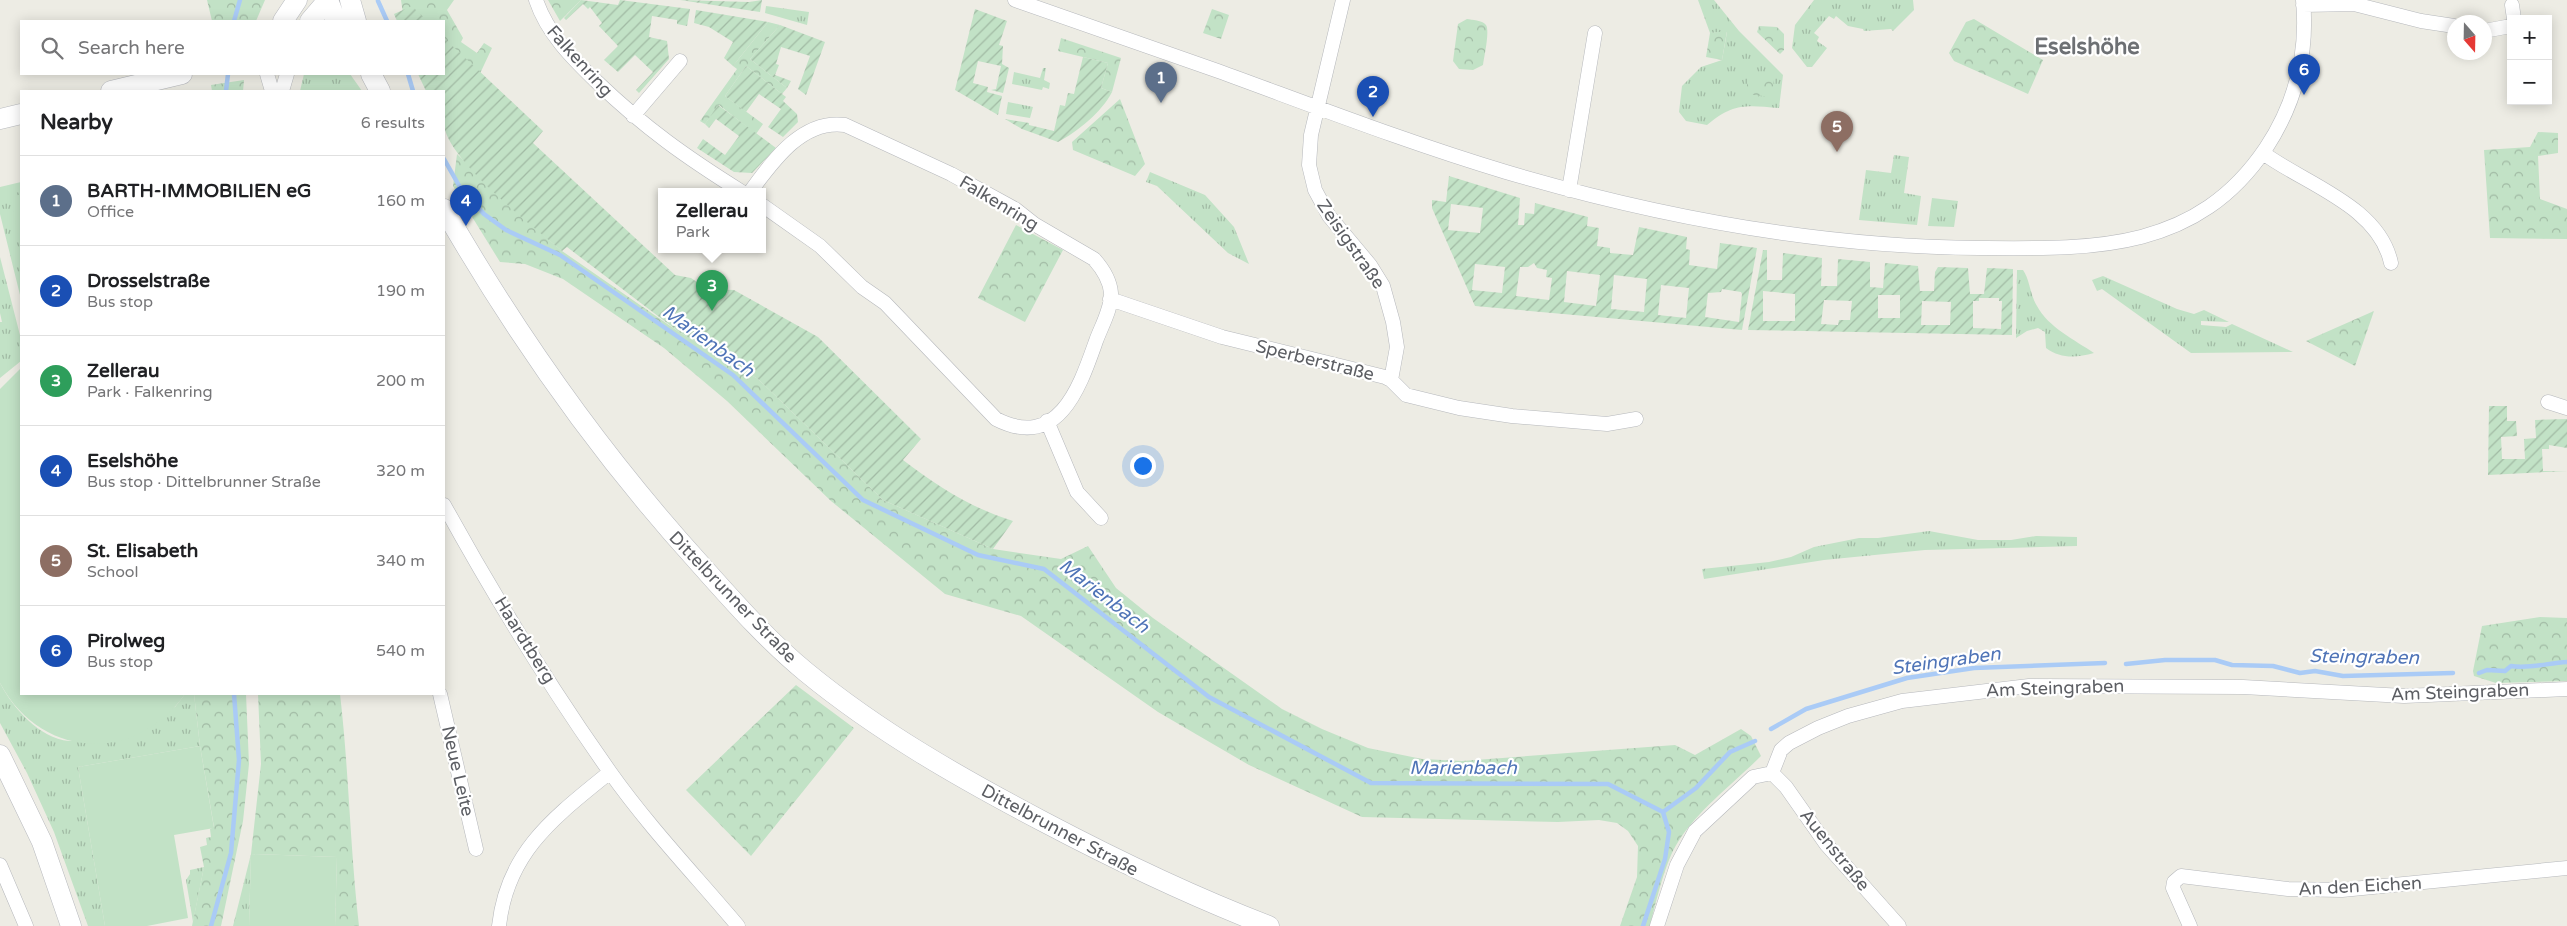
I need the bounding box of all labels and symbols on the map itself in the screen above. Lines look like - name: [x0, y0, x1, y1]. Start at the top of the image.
- north arrow: [2447, 15, 2492, 60]
- street label: Falkenring: [542, 21, 618, 101]
- district label: Eselshöhe: [2034, 34, 2140, 60]
- pin: 6: [2288, 54, 2320, 95]
- pin: 1: [1145, 62, 1177, 103]
- pin: 2: [1357, 76, 1389, 117]
- pin: 5: [1821, 111, 1853, 152]
- street label: Falkenring: [955, 171, 1043, 235]
- pin: 4: [450, 185, 482, 226]
- street label: Zeisigstraße: [1312, 195, 1390, 293]
- pin: 3: [696, 270, 728, 311]
- water label: Marienbach: [658, 300, 758, 382]
- street label: Sperberstraße: [1253, 335, 1377, 385]
- your location: [1130, 453, 1156, 479]
- street label: Dittelbrunner Straße: [664, 527, 802, 667]
- water label: Marienbach: [1055, 554, 1154, 638]
- street label: Haardtberg: [490, 593, 560, 687]
- water label: Steingraben: [1890, 642, 2002, 680]
- water label: Steingraben: [2309, 645, 2419, 669]
- street label: Am Steingraben: [1985, 675, 2125, 701]
- street label: Am Steingraben: [2390, 679, 2530, 705]
- street label: Neue Leite: [437, 724, 479, 818]
- water label: Marienbach: [1409, 757, 1517, 779]
- street label: Dittelbrunner Straße: [978, 779, 1142, 881]
- street label: Auenstraße: [1795, 805, 1875, 895]
- street label: An den Eichen: [2298, 872, 2422, 900]

